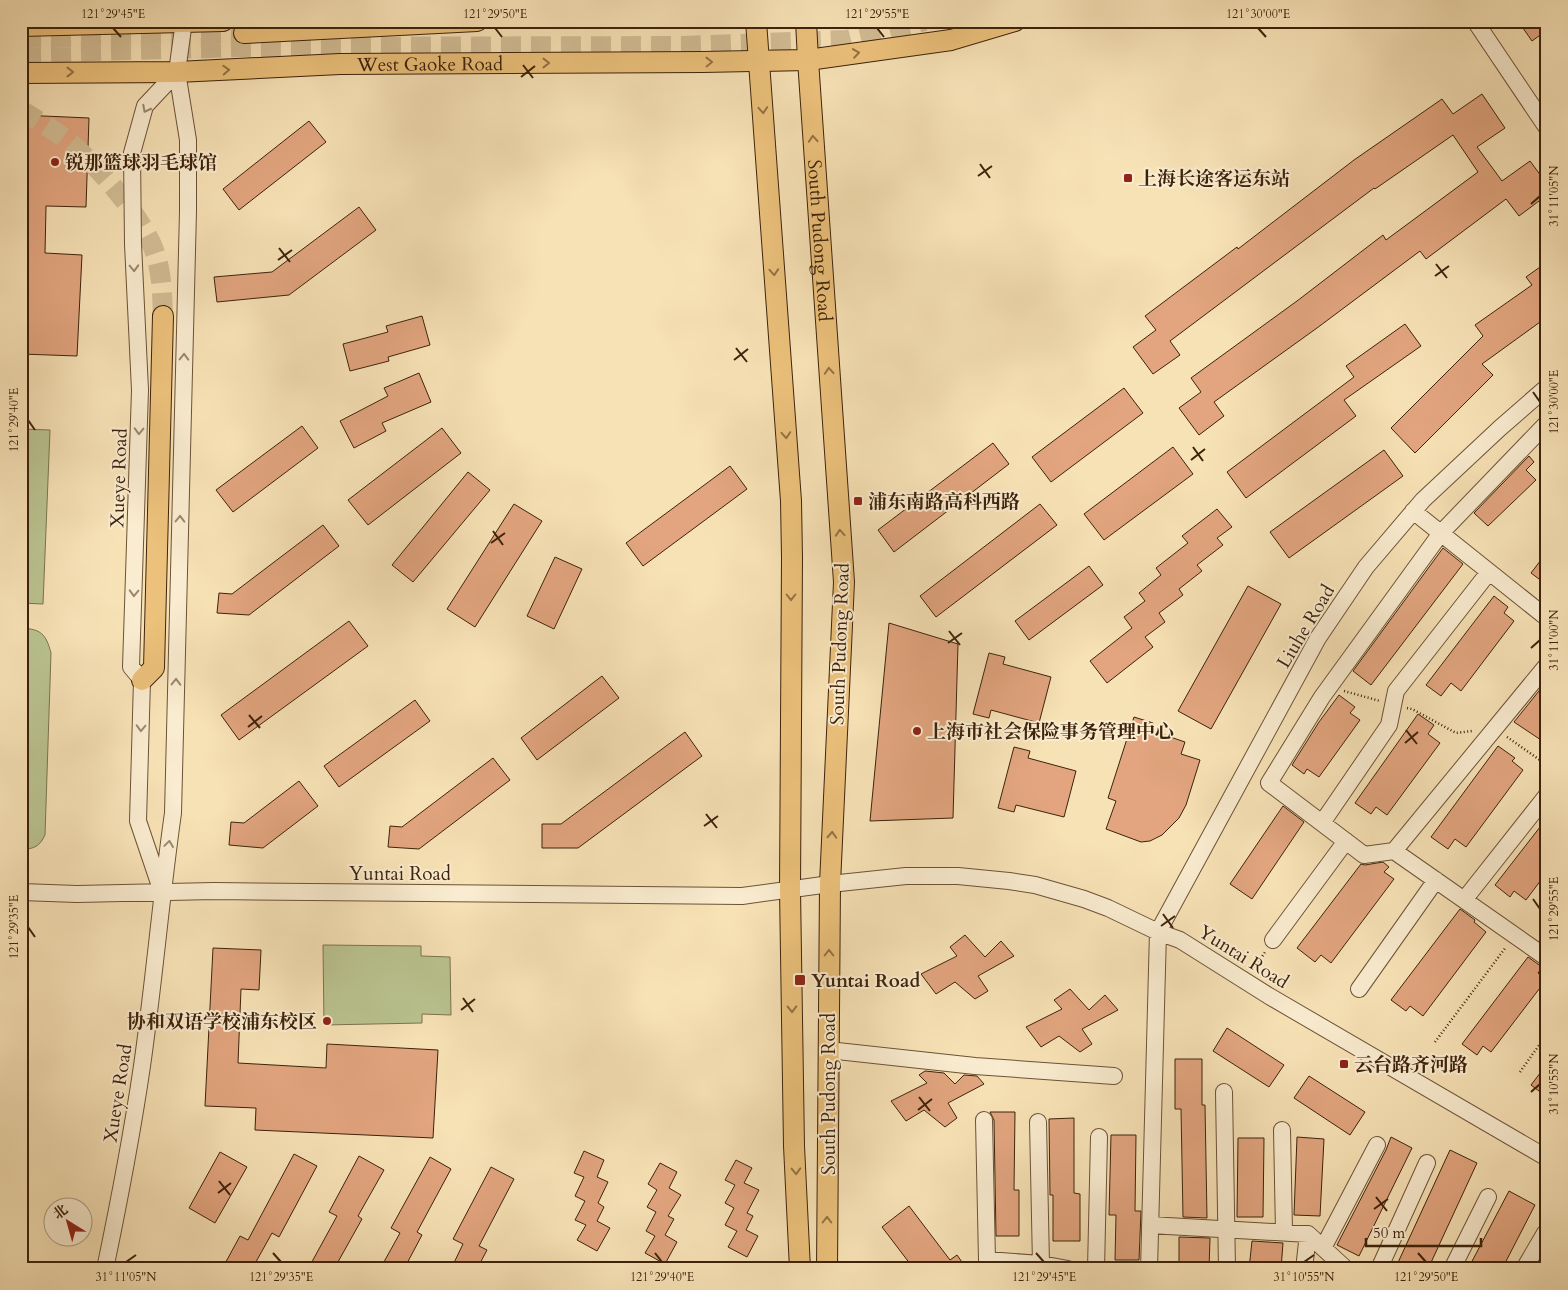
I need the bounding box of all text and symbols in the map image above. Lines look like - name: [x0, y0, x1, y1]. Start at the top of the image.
- text: 121°29'45"E: [81, 6, 145, 22]
- text: 121°29'50"E: [463, 6, 527, 22]
- text: 121°29'55"E: [845, 6, 909, 22]
- text: 121°30'00"E: [1226, 6, 1290, 22]
- one-way arrow: [853, 48, 861, 59]
- street label: West Gaoke Road: [356, 51, 503, 78]
- one-way arrow: [705, 57, 713, 67]
- one-way arrow: [542, 58, 550, 68]
- one-way arrow: [222, 64, 230, 75]
- one-way arrow: [66, 67, 74, 78]
- one-way arrow: [142, 103, 152, 112]
- one-way arrow: [757, 107, 768, 115]
- one-way arrow: [808, 135, 819, 143]
- place label: 锐那篮球羽毛球馆: [65, 150, 217, 176]
- marker: 锐那篮球羽毛球馆: [49, 156, 61, 168]
- street label: South Pudong Road: [801, 159, 838, 322]
- text: 31°11'05"N: [1546, 165, 1562, 226]
- place label: 上海长途客运东站: [1138, 166, 1290, 192]
- marker: 上海长途客运东站: [1122, 172, 1134, 184]
- one-way arrow: [128, 265, 139, 273]
- one-way arrow: [769, 269, 780, 277]
- one-way arrow: [179, 353, 189, 360]
- one-way arrow: [824, 367, 835, 375]
- text: 121°30'00"E: [1546, 370, 1562, 434]
- text: 121°29'40"E: [6, 388, 22, 452]
- one-way arrow: [134, 427, 145, 435]
- street label: Xueye Road: [104, 428, 134, 528]
- one-way arrow: [780, 431, 791, 439]
- place label: 浦东南路高科西路: [868, 489, 1020, 515]
- marker: 浦东南路高科西路: [852, 495, 864, 507]
- one-way arrow: [175, 515, 185, 523]
- one-way arrow: [835, 529, 846, 537]
- street label: South Pudong Road: [824, 563, 856, 725]
- street label: Liuhe Road: [1271, 580, 1341, 673]
- one-way arrow: [129, 590, 139, 597]
- one-way arrow: [786, 593, 797, 601]
- text: 31°11'00"N: [1546, 609, 1562, 670]
- one-way arrow: [171, 678, 181, 686]
- place label: 上海市社会保险事务管理中心: [927, 719, 1174, 745]
- one-way arrow: [136, 725, 146, 733]
- marker: 上海市社会保险事务管理中心: [911, 725, 923, 737]
- one-way arrow: [826, 831, 837, 839]
- one-way arrow: [163, 840, 173, 848]
- street label: Yuntai Road: [349, 861, 451, 887]
- text: 121°29'55"E: [1546, 877, 1562, 941]
- text: 121°29'35"E: [6, 895, 22, 959]
- street label: Yuntai Road: [1193, 919, 1294, 995]
- one-way arrow: [824, 948, 834, 956]
- place label: Yuntai Road: [811, 968, 920, 994]
- marker: Yuntai Road: [793, 973, 807, 987]
- one-way arrow: [787, 1005, 797, 1013]
- place label: 协和双语学校浦东校区: [127, 1009, 317, 1035]
- street label: South Pudong Road: [816, 1013, 842, 1175]
- marker: 协和双语学校浦东校区: [321, 1015, 333, 1027]
- street label: Xueye Road: [97, 1042, 139, 1144]
- place label: 云台路齐河路: [1354, 1052, 1468, 1078]
- text: 31°10'55"N: [1546, 1053, 1562, 1114]
- marker: 云台路齐河路: [1338, 1058, 1350, 1070]
- one-way arrow: [790, 1167, 801, 1175]
- north arrow: [42, 1198, 92, 1248]
- text: 北: [49, 1200, 72, 1224]
- scale bar: [1366, 1215, 1480, 1247]
- one-way arrow: [822, 1216, 832, 1224]
- text: 50 m: [1373, 1223, 1405, 1243]
- text: 31°11'05"N: [96, 1269, 157, 1285]
- text: 121°29'35"E: [249, 1269, 313, 1285]
- text: 121°29'40"E: [630, 1269, 694, 1285]
- text: 121°29'45"E: [1012, 1269, 1076, 1285]
- text: 31°10'55"N: [1274, 1269, 1335, 1285]
- text: 121°29'50"E: [1394, 1269, 1458, 1285]

